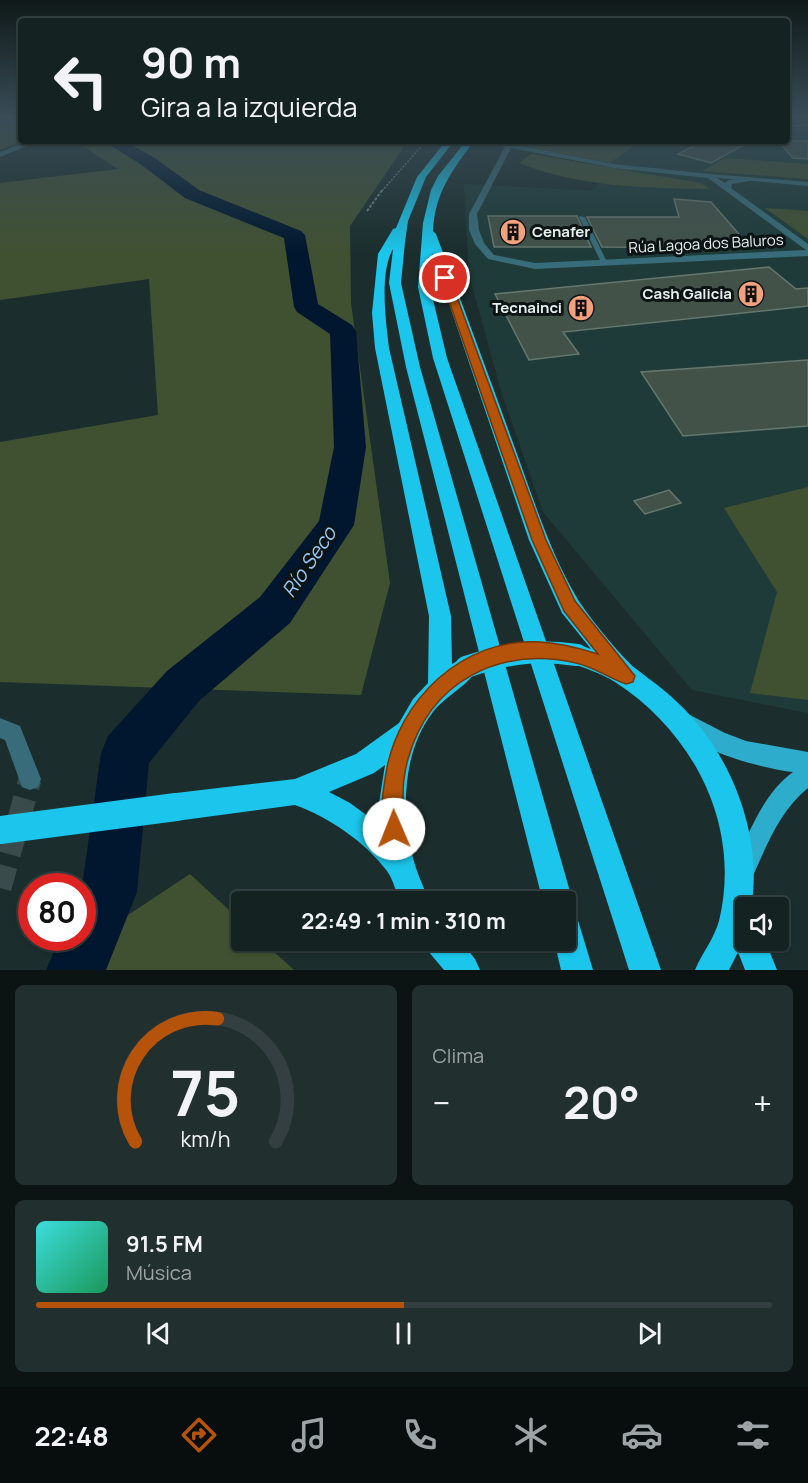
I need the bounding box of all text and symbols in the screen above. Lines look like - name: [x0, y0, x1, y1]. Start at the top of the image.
- text: 90 m: [141, 33, 241, 91]
- icon: left: [42, 42, 120, 120]
- text: Gira a la izquierda: [141, 88, 357, 125]
- building icon: Cenafer: [498, 217, 528, 247]
- place label: Cenafer: [532, 221, 590, 242]
- street label: Rúa Lagoa dos Baluros: [628, 229, 784, 258]
- pin: [419, 252, 470, 303]
- icon: arrive: [428, 261, 461, 294]
- building icon: Cash Galicia: [736, 279, 766, 309]
- place label: Cash Galicia: [642, 283, 732, 304]
- building icon: Tecnainci: [566, 293, 596, 323]
- place label: Tecnainci: [492, 297, 562, 318]
- water label: Río Seco: [275, 520, 343, 602]
- position arrow: [362, 797, 426, 861]
- speed limit sign: 80: [18, 873, 96, 951]
- map controls: [735, 897, 789, 951]
- button: sound: [735, 897, 789, 951]
- text: 22:49 · 1 min · 310 m: [301, 906, 506, 936]
- text: Clima: [433, 1042, 484, 1069]
- text: 75: [171, 1049, 241, 1135]
- text: 20°: [563, 1071, 640, 1133]
- text: −: [433, 1080, 450, 1125]
- text: +: [753, 1080, 772, 1125]
- text: km/h: [181, 1124, 231, 1153]
- text: 91.5 FM: [126, 1229, 203, 1259]
- text: Música: [126, 1259, 192, 1286]
- icon: previous: [142, 1317, 175, 1350]
- icon: pause: [387, 1317, 420, 1350]
- icon: next: [633, 1317, 666, 1350]
- icon: directions: [178, 1414, 220, 1456]
- icon: music: [288, 1414, 330, 1456]
- icon: phone: [399, 1414, 441, 1456]
- icon: climate: [510, 1414, 552, 1456]
- icon: car: [621, 1414, 663, 1456]
- icon: filters: [732, 1414, 774, 1456]
- text: 22:48: [34, 1417, 109, 1454]

